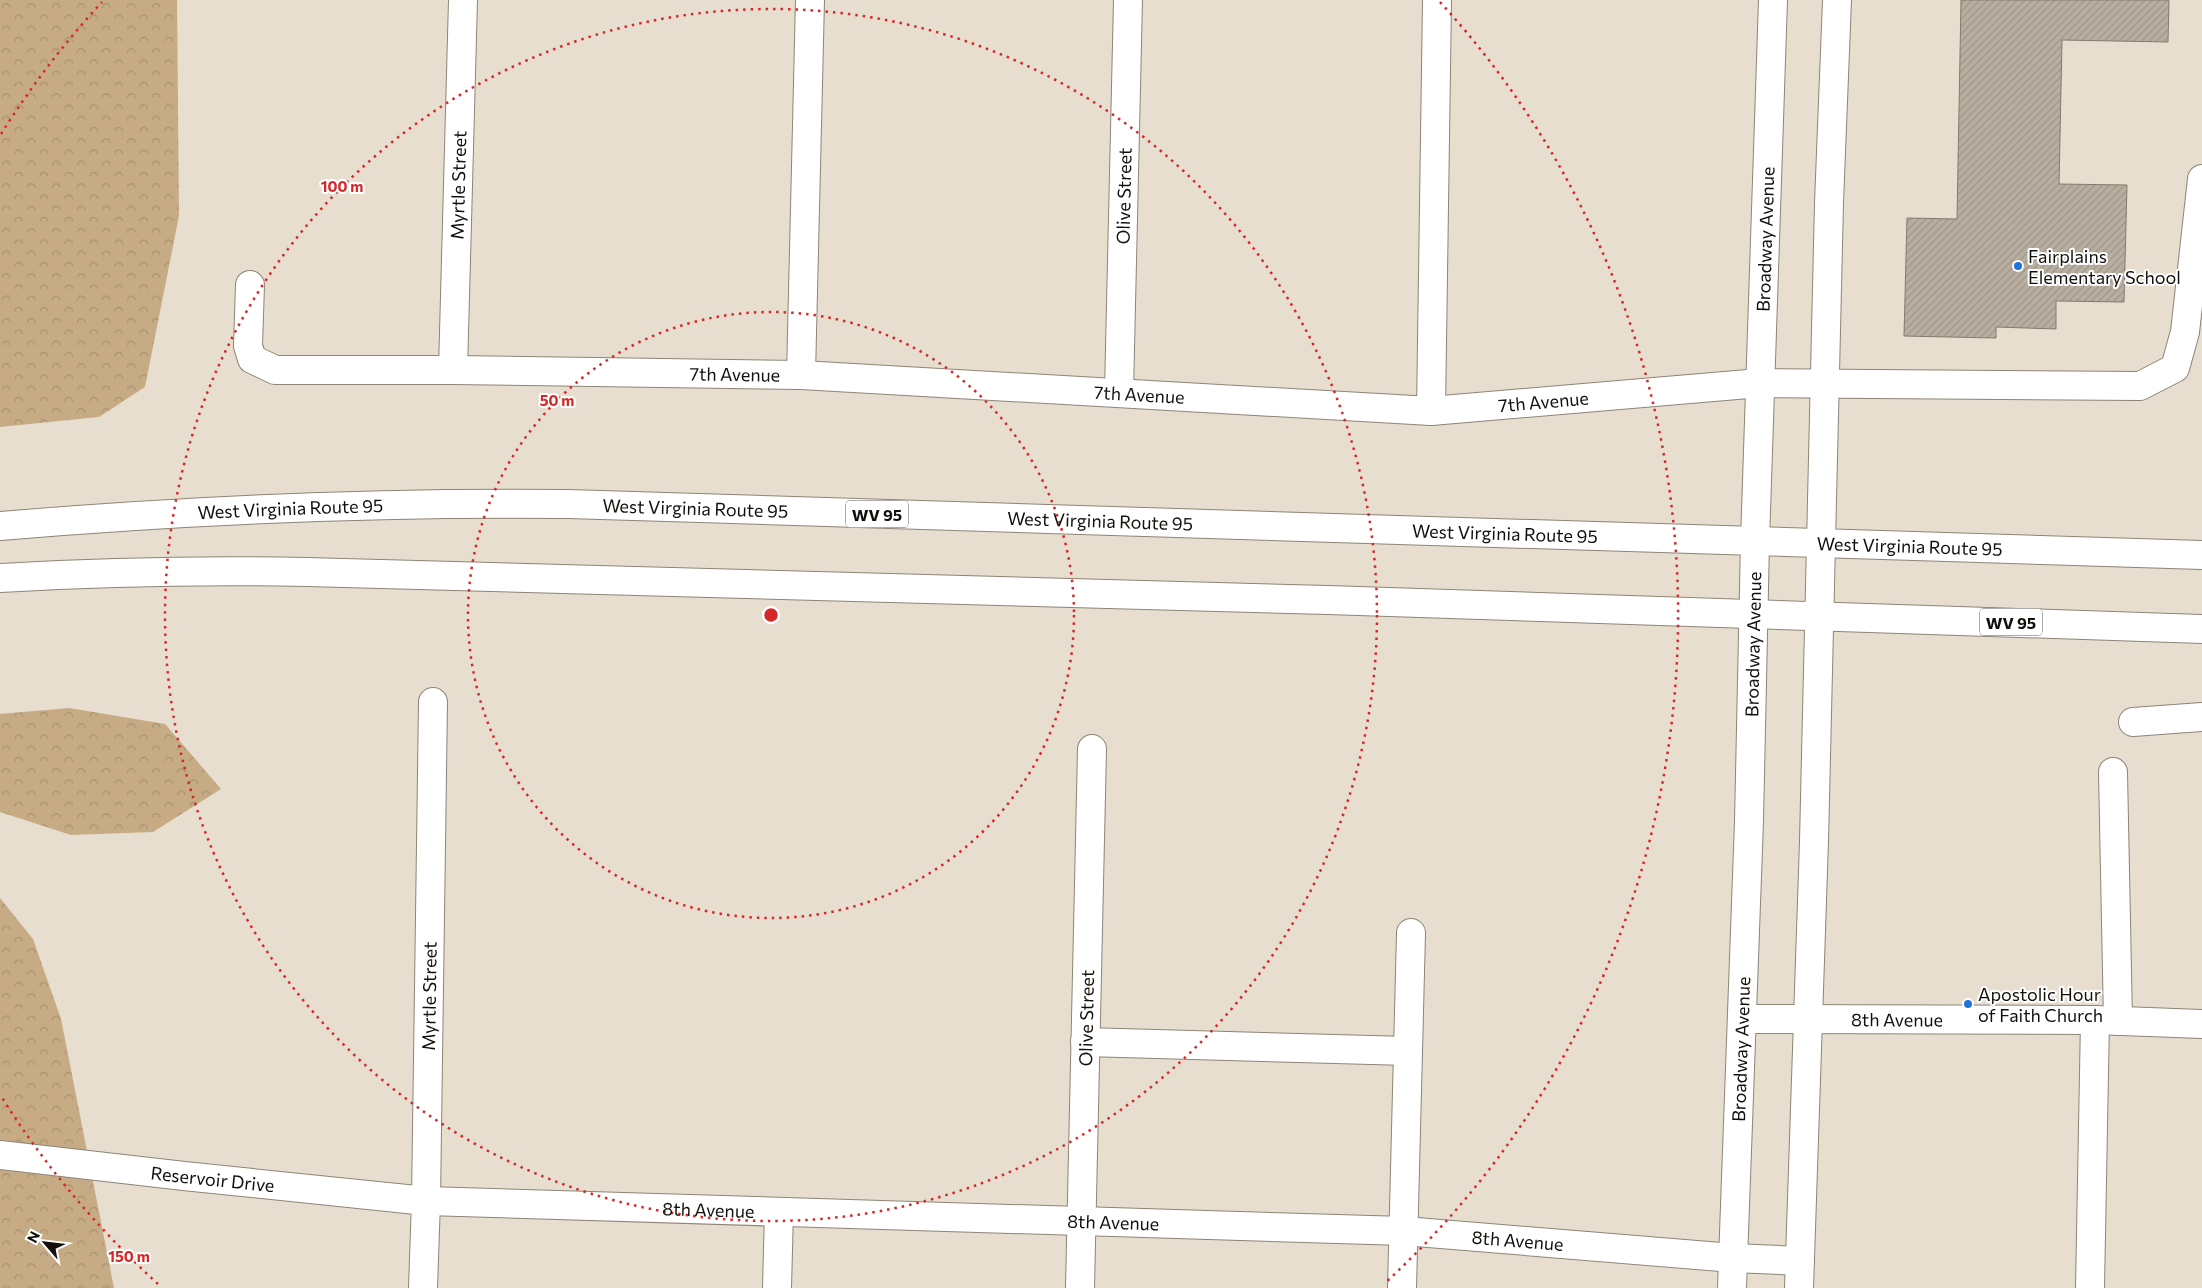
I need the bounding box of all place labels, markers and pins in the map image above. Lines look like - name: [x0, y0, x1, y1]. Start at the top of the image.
- place label: Fairplains Elementary School: [2028, 245, 2181, 288]
- marker: Fairplains Elementary School: [2012, 260, 2024, 272]
- centre of rings: [762, 606, 780, 624]
- place label: Apostolic Hour of Faith Church: [1978, 983, 2103, 1026]
- marker: Apostolic Hour of Faith Church: [1962, 998, 1974, 1010]

